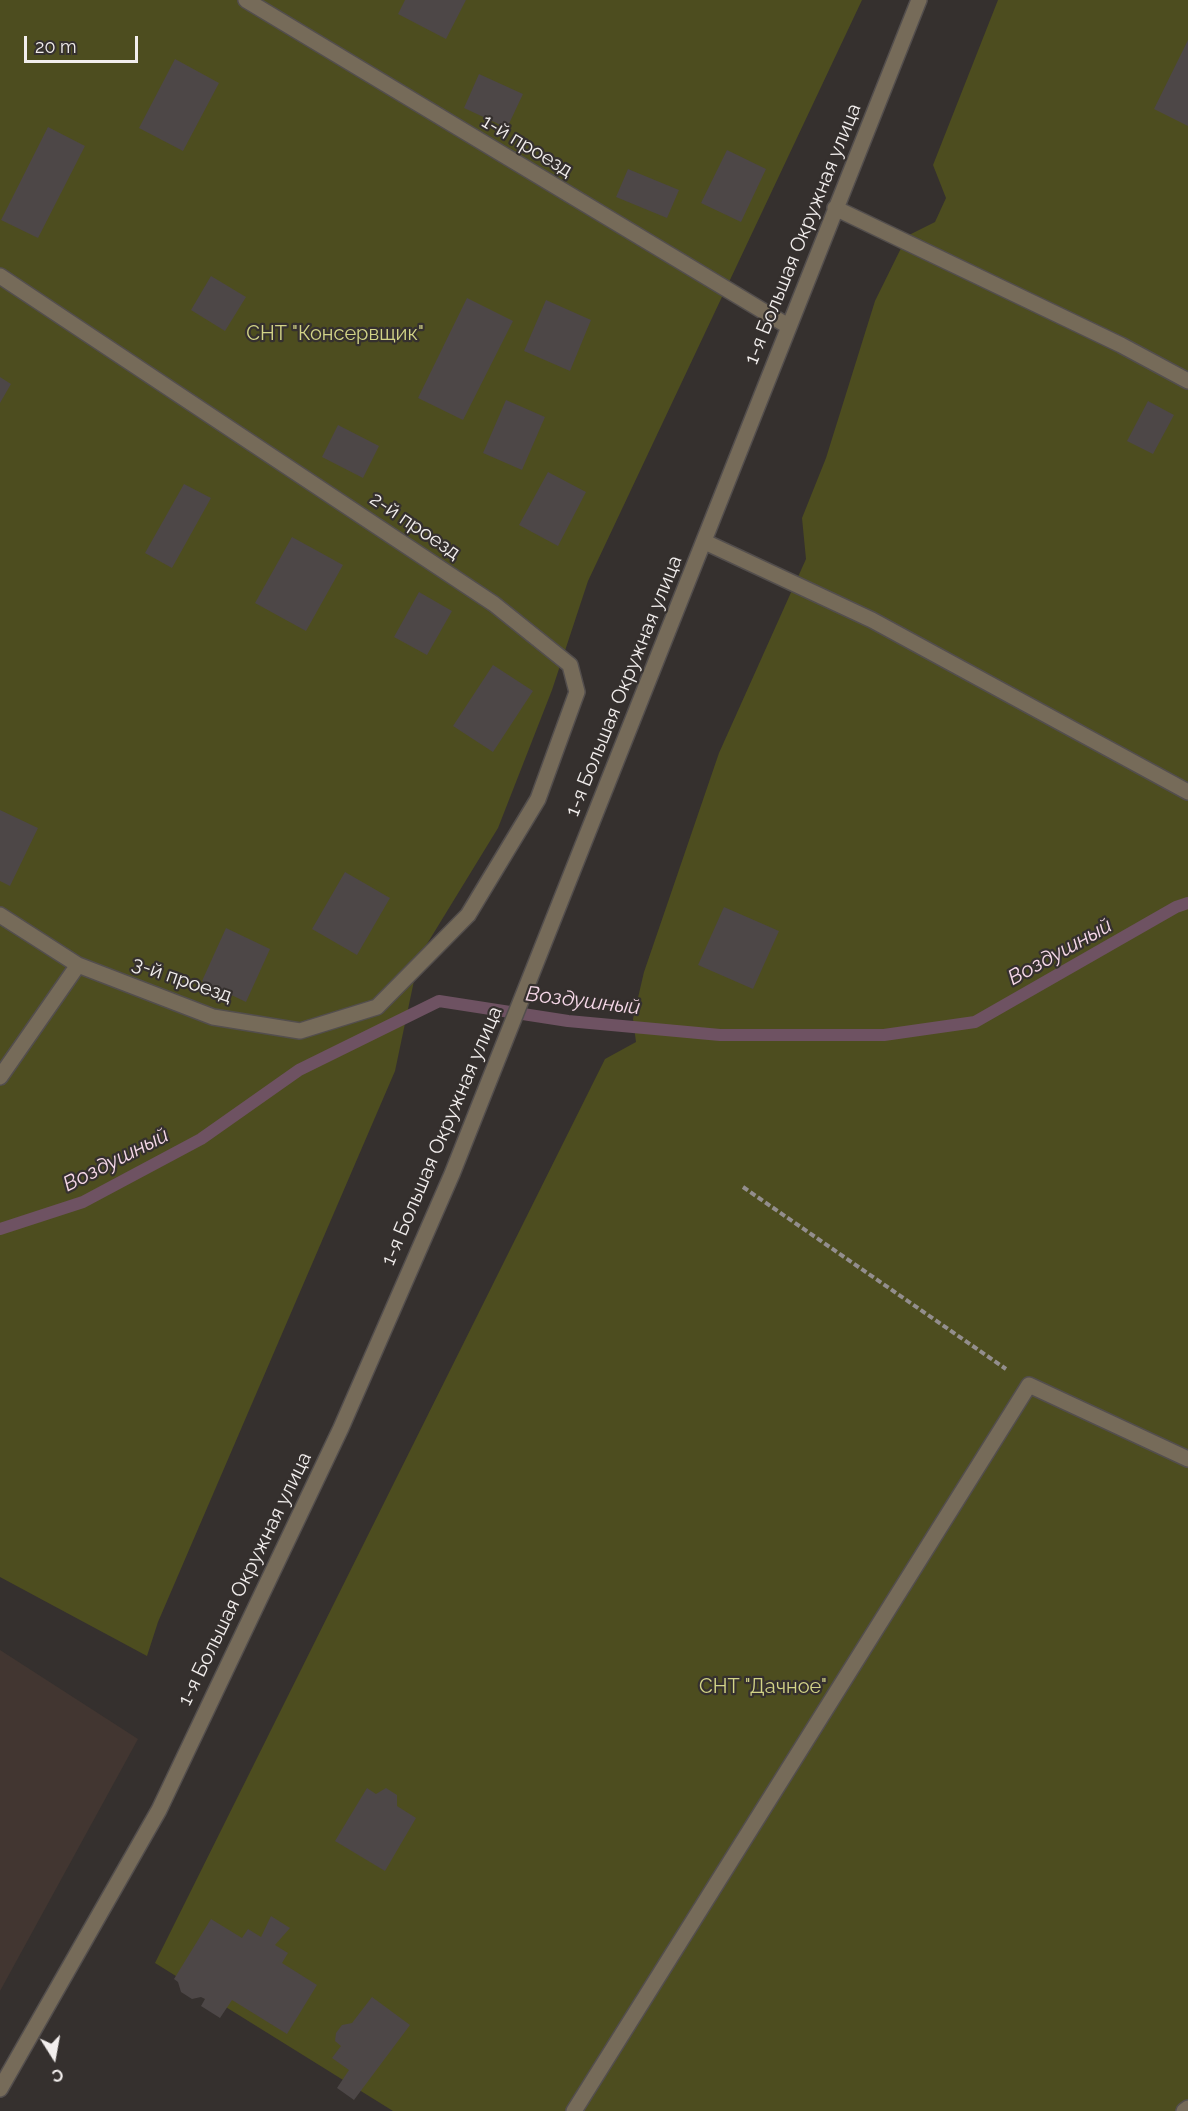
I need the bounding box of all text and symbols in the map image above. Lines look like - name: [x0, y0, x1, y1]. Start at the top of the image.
- scale bar: [27, 24, 141, 62]
- text: 20 m: [35, 36, 77, 57]
- street label: 1-я Большая Окружная улица: [740, 100, 866, 368]
- street label: 1-й проезд: [477, 109, 577, 183]
- park label: СНТ "Консервщик": [246, 322, 424, 346]
- street label: 2-й проезд: [365, 487, 465, 565]
- street label: 1-я Большая Окружная улица: [561, 552, 687, 820]
- water label: Воздушный: [1003, 913, 1117, 991]
- street label: 3-й проезд: [129, 952, 235, 1008]
- water label: Воздушный: [524, 981, 642, 1021]
- street label: 1-я Большая Окружная улица: [376, 1003, 508, 1269]
- water label: Воздушный: [59, 1123, 173, 1197]
- street label: 1-я Большая Окружная улица: [173, 1448, 317, 1710]
- park label: СНТ "Дачное": [699, 1675, 827, 1699]
- north arrow: [24, 2027, 84, 2087]
- text: С: [50, 2065, 65, 2086]

